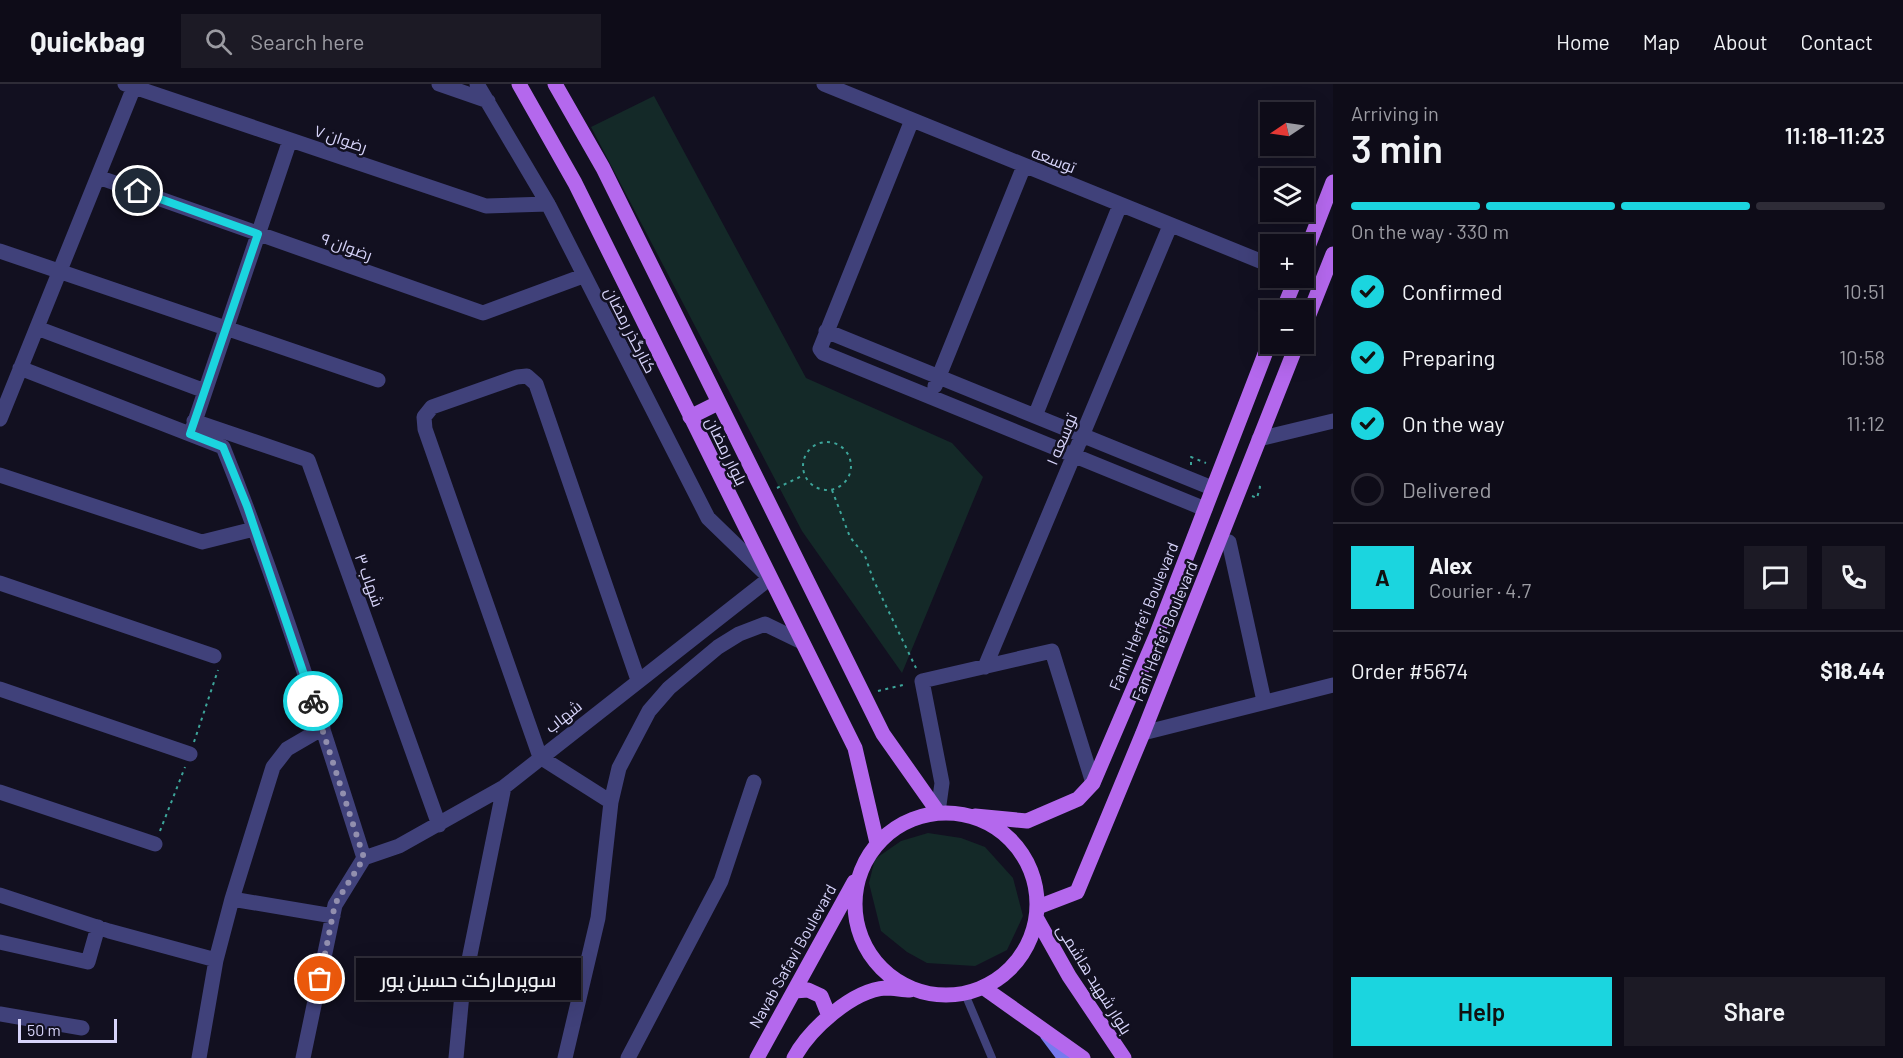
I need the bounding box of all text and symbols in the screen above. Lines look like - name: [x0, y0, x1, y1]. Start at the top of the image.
- search box: [181, 14, 601, 68]
- text: Quickbag: [30, 24, 145, 58]
- icon: search: [202, 25, 235, 58]
- text: Search here: [250, 28, 365, 54]
- text: Home: [1556, 29, 1610, 54]
- text: Map: [1643, 29, 1680, 54]
- text: About: [1713, 29, 1768, 54]
- text: Contact: [1801, 29, 1873, 54]
- text: Arriving in: [1351, 101, 1439, 125]
- north arrow: [1260, 102, 1314, 156]
- map controls: [1260, 102, 1314, 354]
- street label: رضوان ۷: [311, 120, 370, 158]
- text: 11:18–11:23: [1785, 122, 1885, 148]
- text: 3 min: [1351, 124, 1443, 171]
- street label: توسعه: [1029, 142, 1080, 178]
- pin: [112, 165, 163, 216]
- button: layers: [1260, 168, 1314, 222]
- icon: home: [121, 174, 154, 207]
- text: On the way · 330 m: [1351, 219, 1509, 243]
- street label: رضوان ۹: [318, 228, 375, 266]
- button: +: [1260, 234, 1314, 288]
- icon: check: [1351, 275, 1384, 308]
- text: Confirmed: [1402, 278, 1502, 304]
- text: 10:51: [1843, 279, 1885, 303]
- street label: کنارگذر رمضان: [599, 284, 661, 377]
- button: −: [1260, 300, 1314, 354]
- icon: check: [1351, 341, 1384, 374]
- text: Preparing: [1402, 344, 1495, 370]
- text: 10:58: [1839, 345, 1885, 369]
- icon: check: [1351, 407, 1384, 440]
- street label: توسعه ۱: [1042, 410, 1082, 468]
- text: On the way: [1402, 410, 1505, 436]
- text: 11:12: [1846, 411, 1885, 435]
- street label: بلوار رمضان: [701, 414, 752, 489]
- text: Delivered: [1402, 476, 1491, 502]
- street label: Fanni Herfe'i Boulevard: [1105, 539, 1181, 693]
- button: chat: [1744, 546, 1807, 609]
- button: phone: [1822, 546, 1885, 609]
- street label: شهاب ۳: [350, 551, 388, 610]
- text: Alex: [1429, 552, 1472, 578]
- street label: Fani Herfe'i Boulevard: [1127, 558, 1201, 704]
- text: A: [1375, 564, 1390, 590]
- text: Courier · 4.7: [1429, 578, 1531, 602]
- text: Order #5674: [1351, 657, 1468, 683]
- text: $18.44: [1820, 657, 1885, 683]
- courier: [283, 671, 343, 731]
- icon: bike: [297, 685, 330, 718]
- street label: شهاب: [541, 696, 586, 738]
- street label: Navab Safavi Boulevard: [745, 881, 839, 1031]
- street label: بلوار شهید هاشمی: [1052, 921, 1136, 1039]
- pin: [294, 953, 345, 1004]
- callout: سوپرمارکت حسین پور: [356, 958, 581, 1000]
- icon: bag: [303, 962, 336, 995]
- text: سوپرمارکت حسین پور: [381, 967, 556, 991]
- button: Help: [1351, 977, 1612, 1046]
- button: Share: [1624, 977, 1885, 1046]
- scale bar: [18, 1016, 117, 1044]
- text: 50 m: [27, 1020, 61, 1039]

